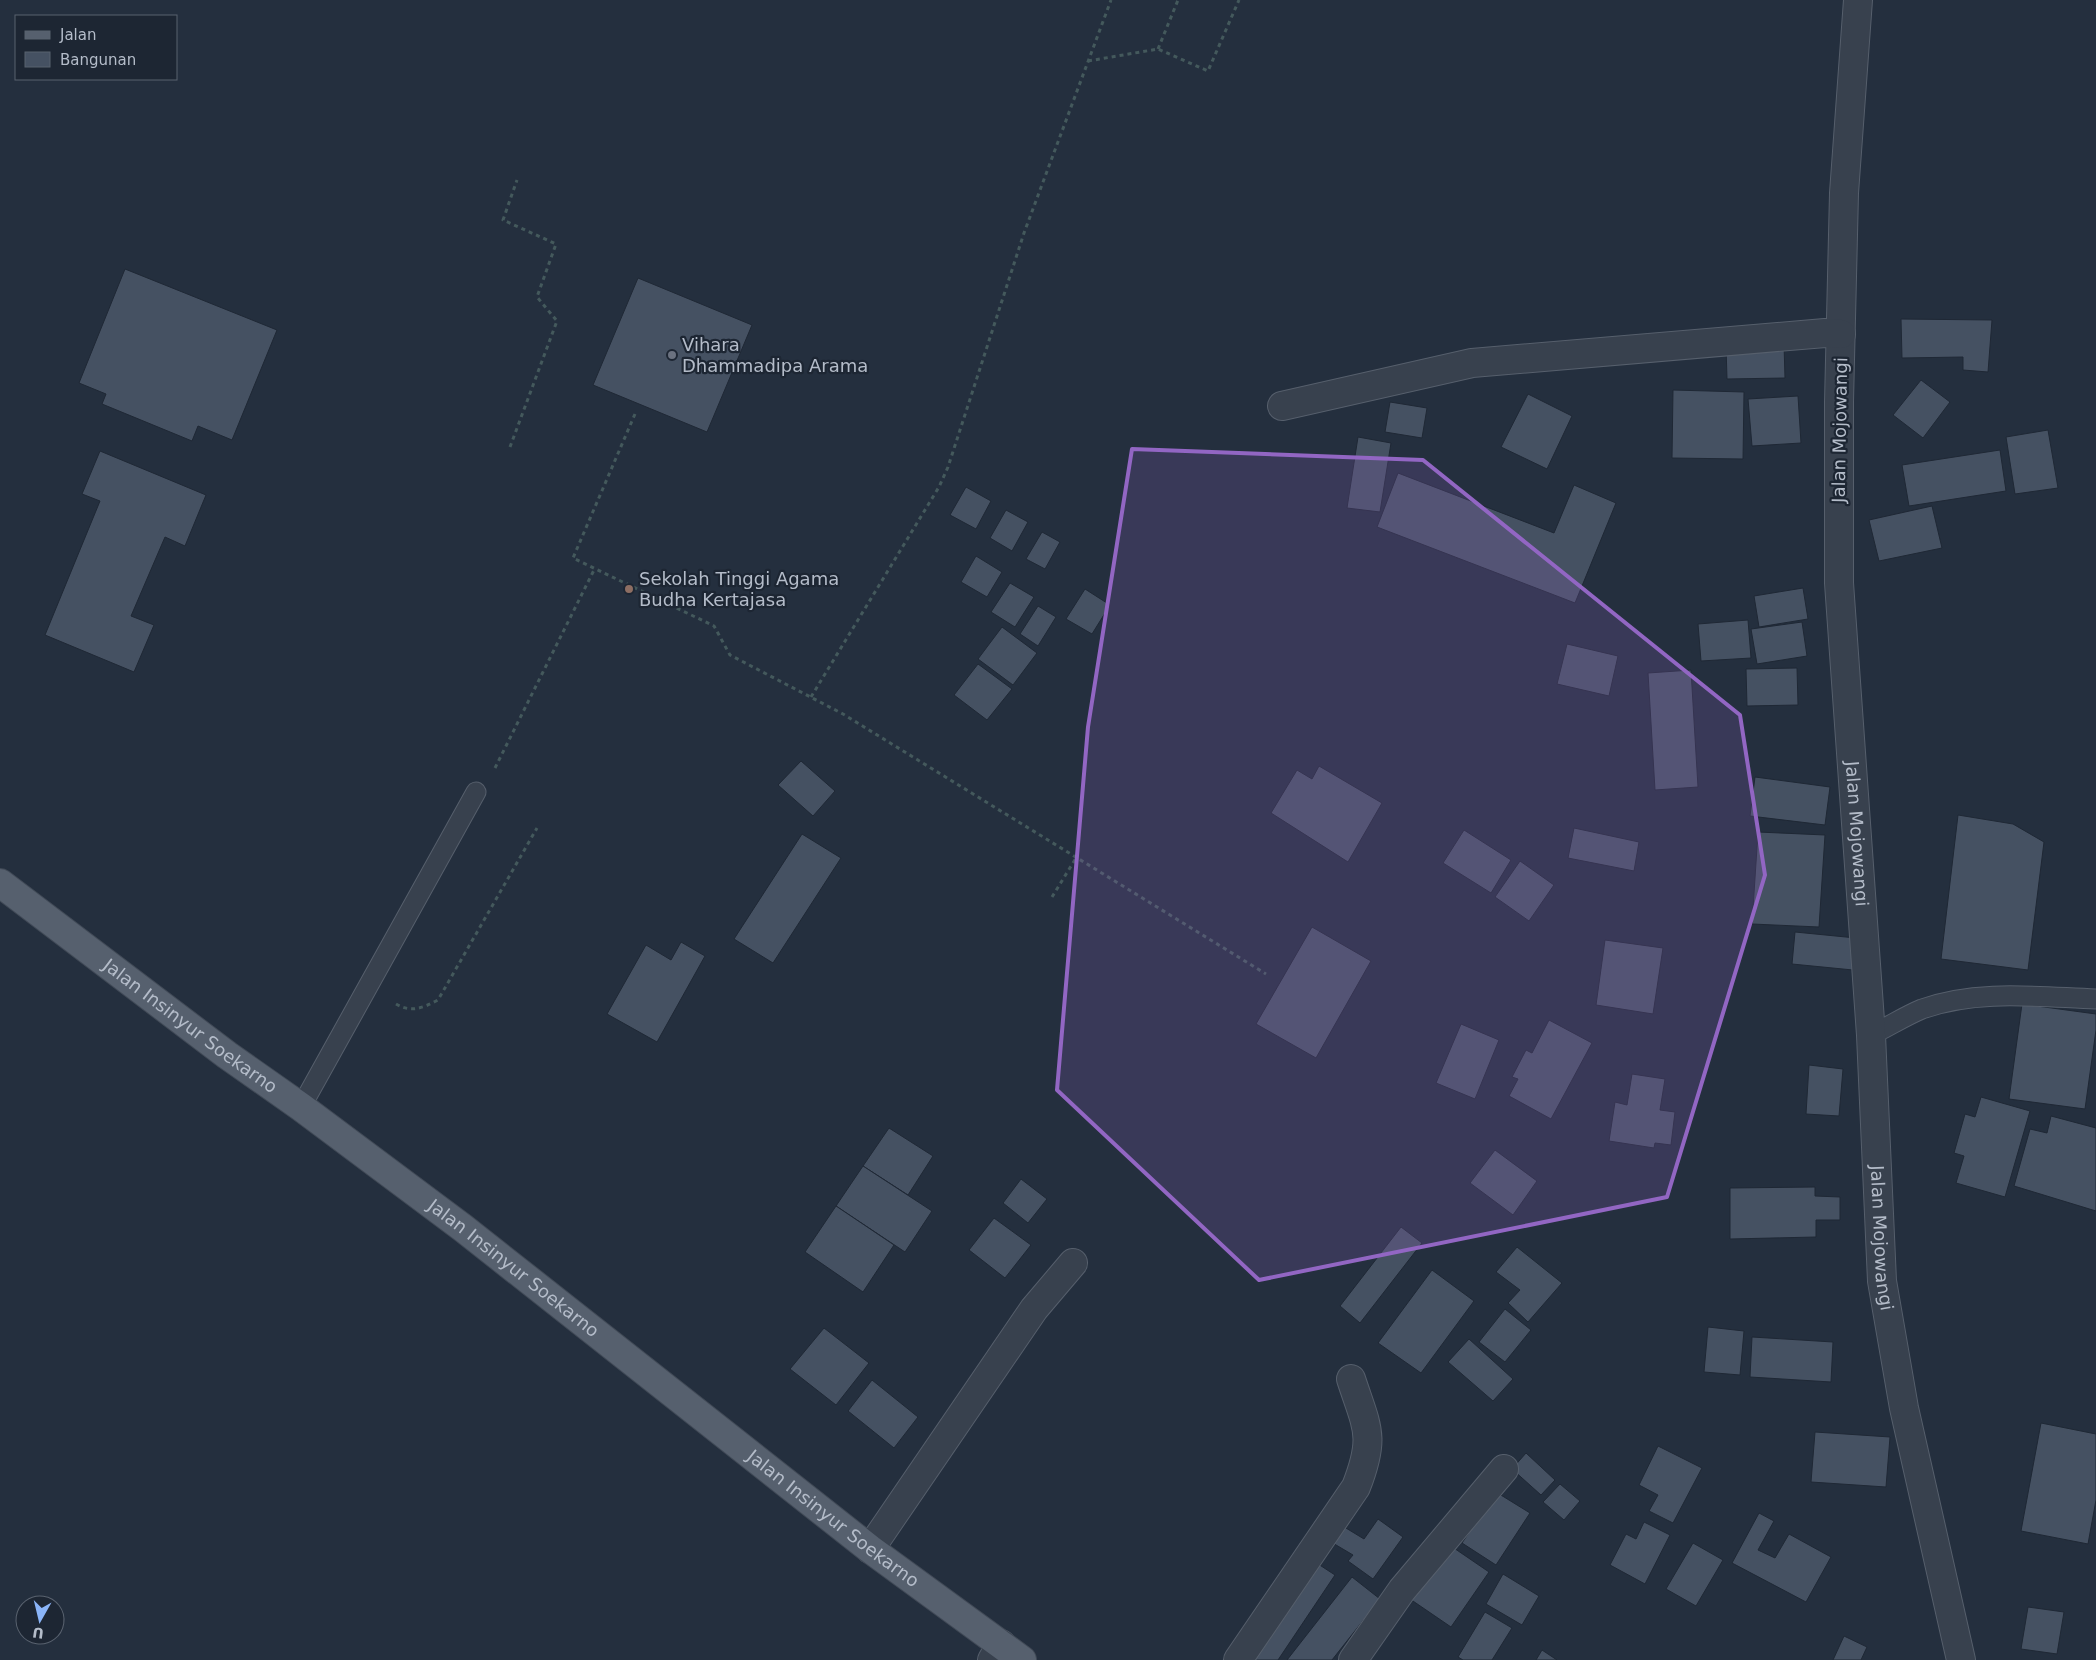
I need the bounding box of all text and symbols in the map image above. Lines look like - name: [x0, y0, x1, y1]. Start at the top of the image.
- legend: [15, 15, 178, 80]
- text: Jalan: [59, 26, 96, 44]
- text: Bangunan: [60, 51, 136, 69]
- place label: Vihara Dhammadipa Arama: [682, 334, 868, 376]
- marker: Vihara Dhammadipa Arama: [666, 349, 678, 361]
- street label: Jalan Mojowangi: [1828, 357, 1851, 504]
- place label: Sekolah Tinggi Agama Budha Kertajasa: [639, 568, 839, 610]
- marker: Sekolah Tinggi Agama Budha Kertajasa: [623, 583, 635, 595]
- street label: Jalan Mojowangi: [1842, 759, 1873, 907]
- street label: Jalan Insinyur Soekarno: [99, 953, 282, 1097]
- street label: Jalan Mojowangi: [1867, 1164, 1898, 1312]
- street label: Jalan Insinyur Soekarno: [423, 1194, 604, 1341]
- street label: Jalan Insinyur Soekarno: [742, 1445, 923, 1591]
- north arrow: [15, 1595, 65, 1645]
- text: U: [31, 1624, 45, 1642]

